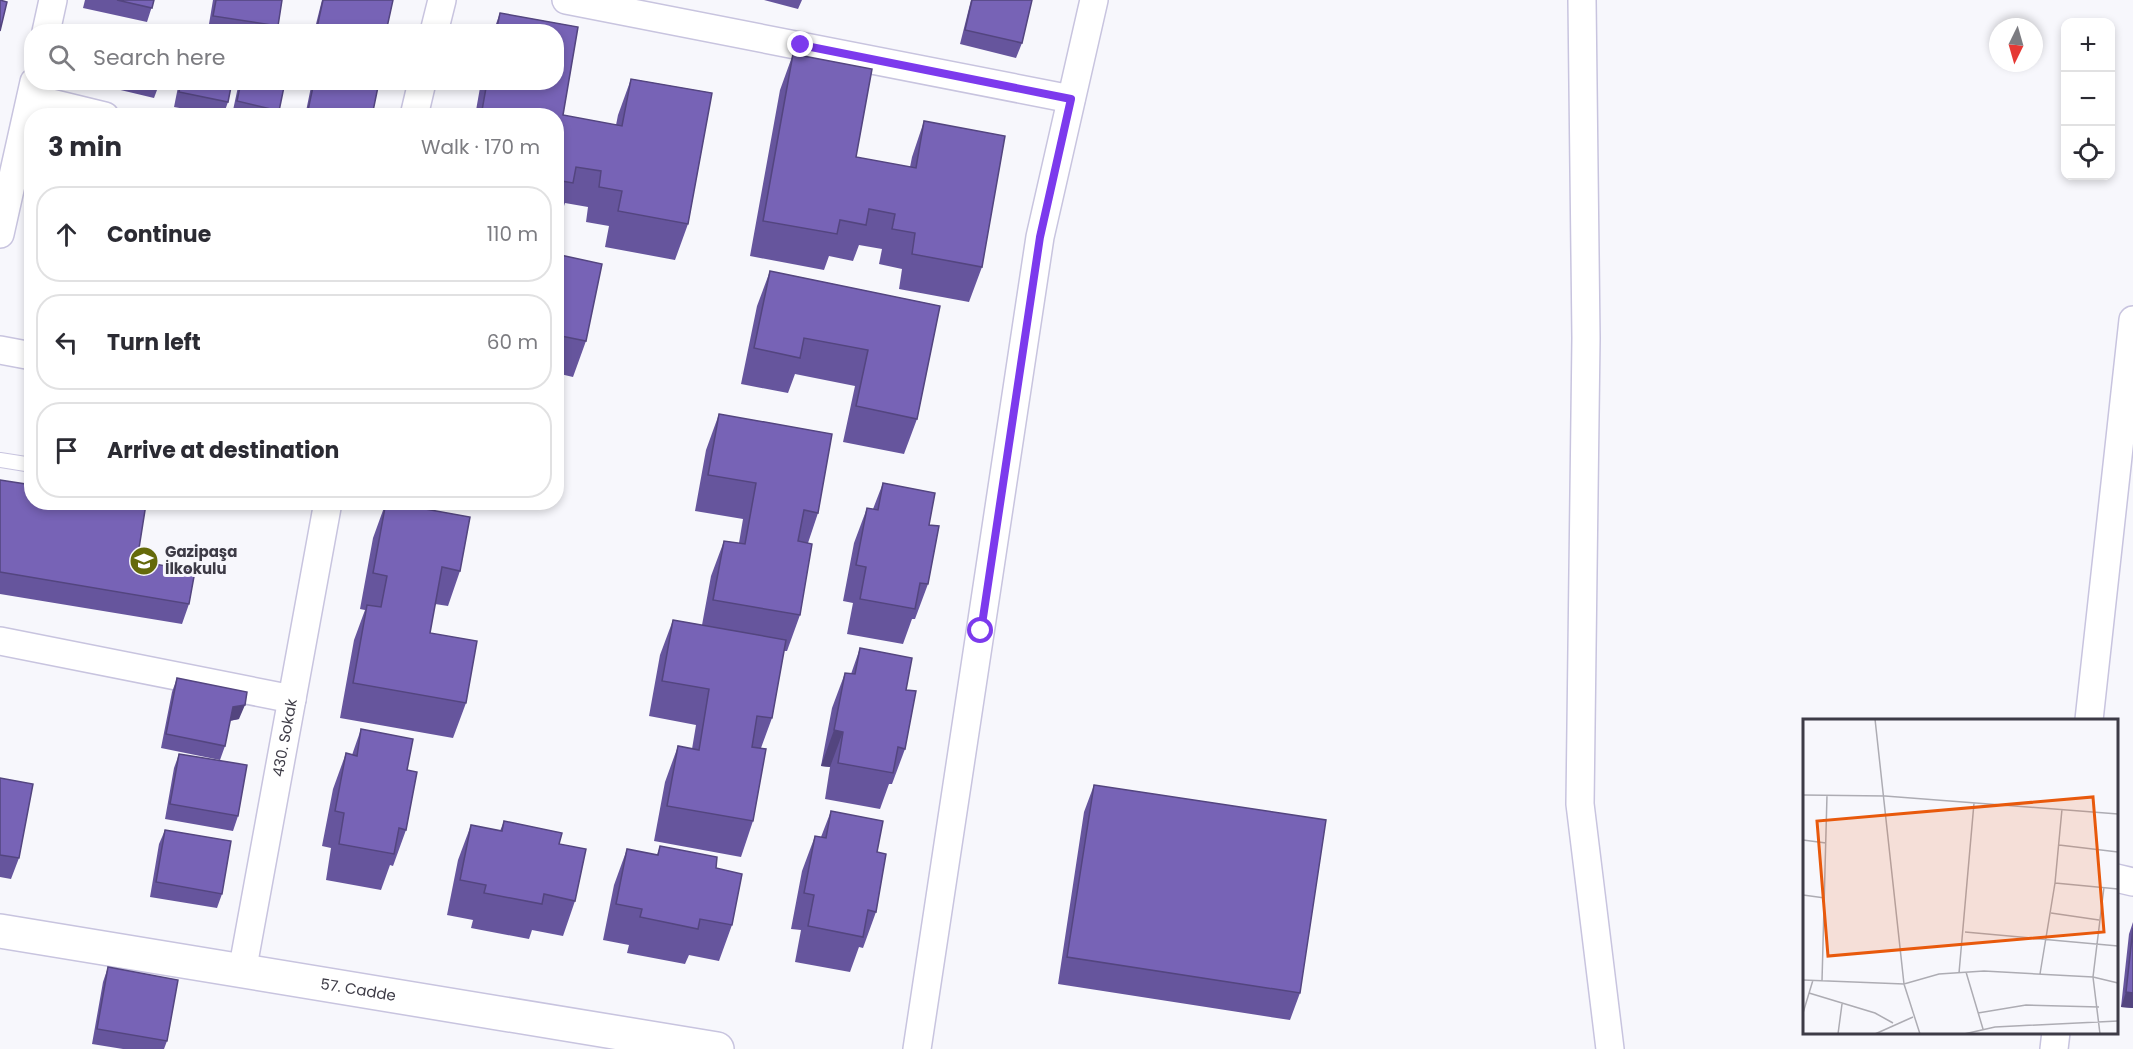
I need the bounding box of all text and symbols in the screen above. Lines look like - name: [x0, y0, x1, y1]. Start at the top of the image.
- north arrow: [1989, 18, 2043, 72]
- map controls: [2061, 18, 2115, 180]
- button: +: [2061, 18, 2115, 72]
- search box: [24, 24, 564, 90]
- route end: [787, 31, 813, 57]
- icon: search: [45, 41, 78, 74]
- text: Search here: [93, 42, 226, 73]
- button: −: [2061, 72, 2115, 126]
- button: locate: [2061, 126, 2115, 180]
- text: 3 min: [48, 129, 122, 165]
- text: Walk · 170 m: [421, 133, 540, 161]
- icon: ahead: [50, 218, 83, 251]
- text: Continue: [107, 219, 211, 250]
- text: 110 m: [487, 220, 538, 248]
- icon: left: [50, 326, 83, 359]
- text: Turn left: [107, 327, 201, 358]
- text: 60 m: [487, 328, 538, 356]
- icon: arrive: [50, 434, 83, 467]
- text: Arrive at destination: [107, 435, 339, 466]
- place label: Gazipaşa İlkokulu: [165, 541, 237, 579]
- school or university icon: Gazipaşa İlkokulu: [128, 545, 160, 577]
- route start: [967, 617, 993, 643]
- street label: 430. Sokak: [267, 697, 302, 778]
- inset map: [1803, 719, 2118, 1034]
- street label: 57. Cadde: [319, 973, 398, 1006]

